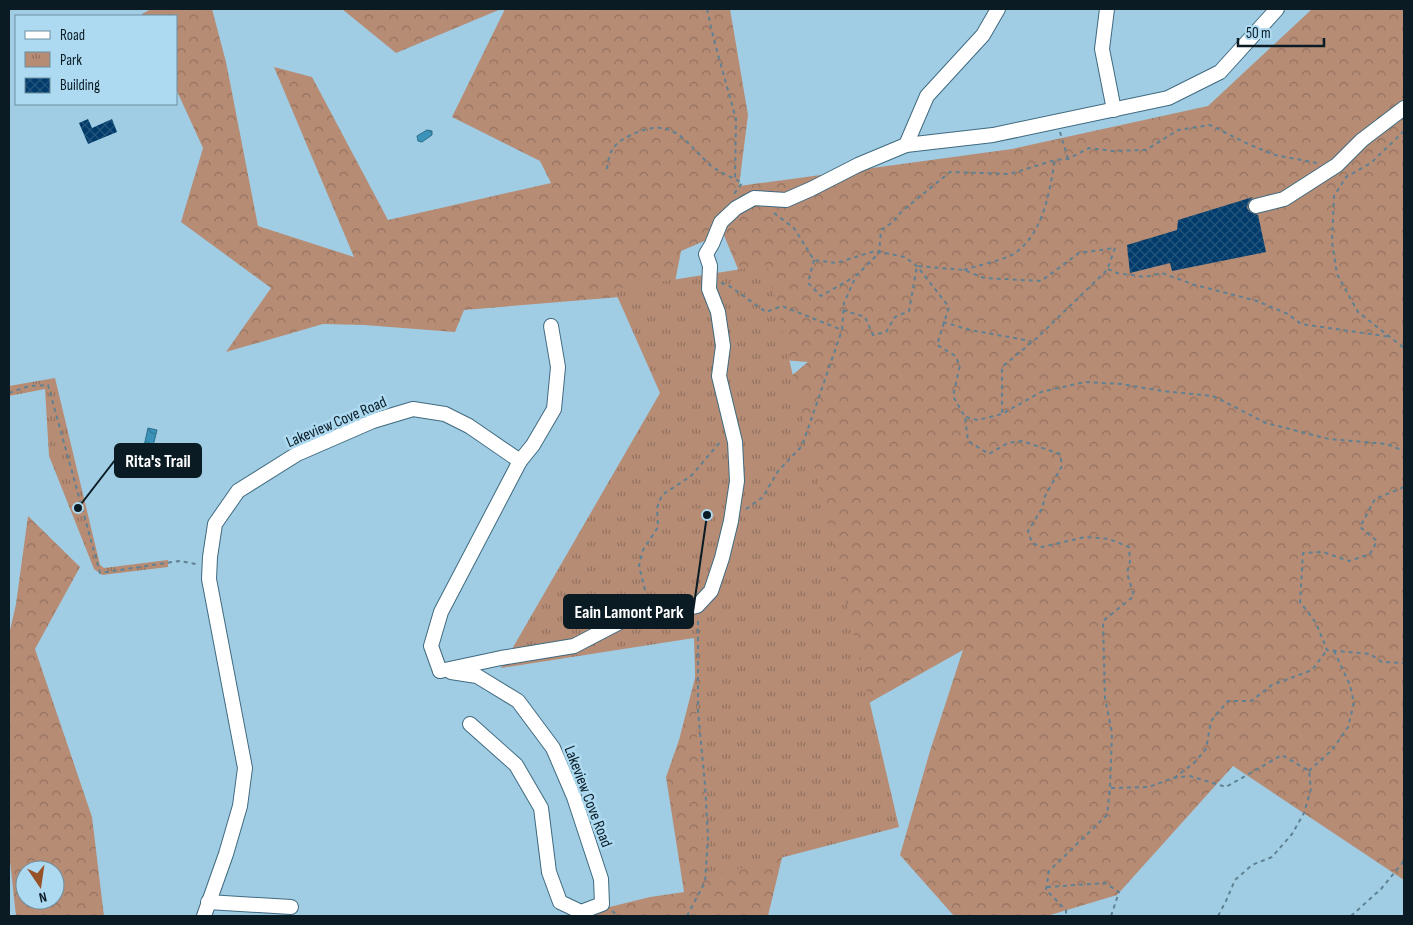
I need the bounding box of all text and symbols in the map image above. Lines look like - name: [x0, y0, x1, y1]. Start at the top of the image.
- legend: [15, 15, 178, 105]
- scale bar: [1238, 15, 1324, 47]
- text: 50 m: [1246, 24, 1271, 43]
- text: Road: [60, 26, 85, 45]
- text: Park: [60, 51, 82, 70]
- text: Building: [60, 76, 100, 95]
- street label: Lakeview Cove Road: [284, 393, 390, 452]
- callout: Rita's Trail: [115, 444, 201, 477]
- text: Rita's Trail: [125, 451, 191, 472]
- callout: Eain Lamont Park: [564, 595, 693, 628]
- text: Eain Lamont Park: [574, 602, 684, 623]
- street label: Lakeview Cove Road: [560, 743, 616, 850]
- north arrow: [15, 860, 65, 910]
- text: N: [37, 888, 48, 906]

